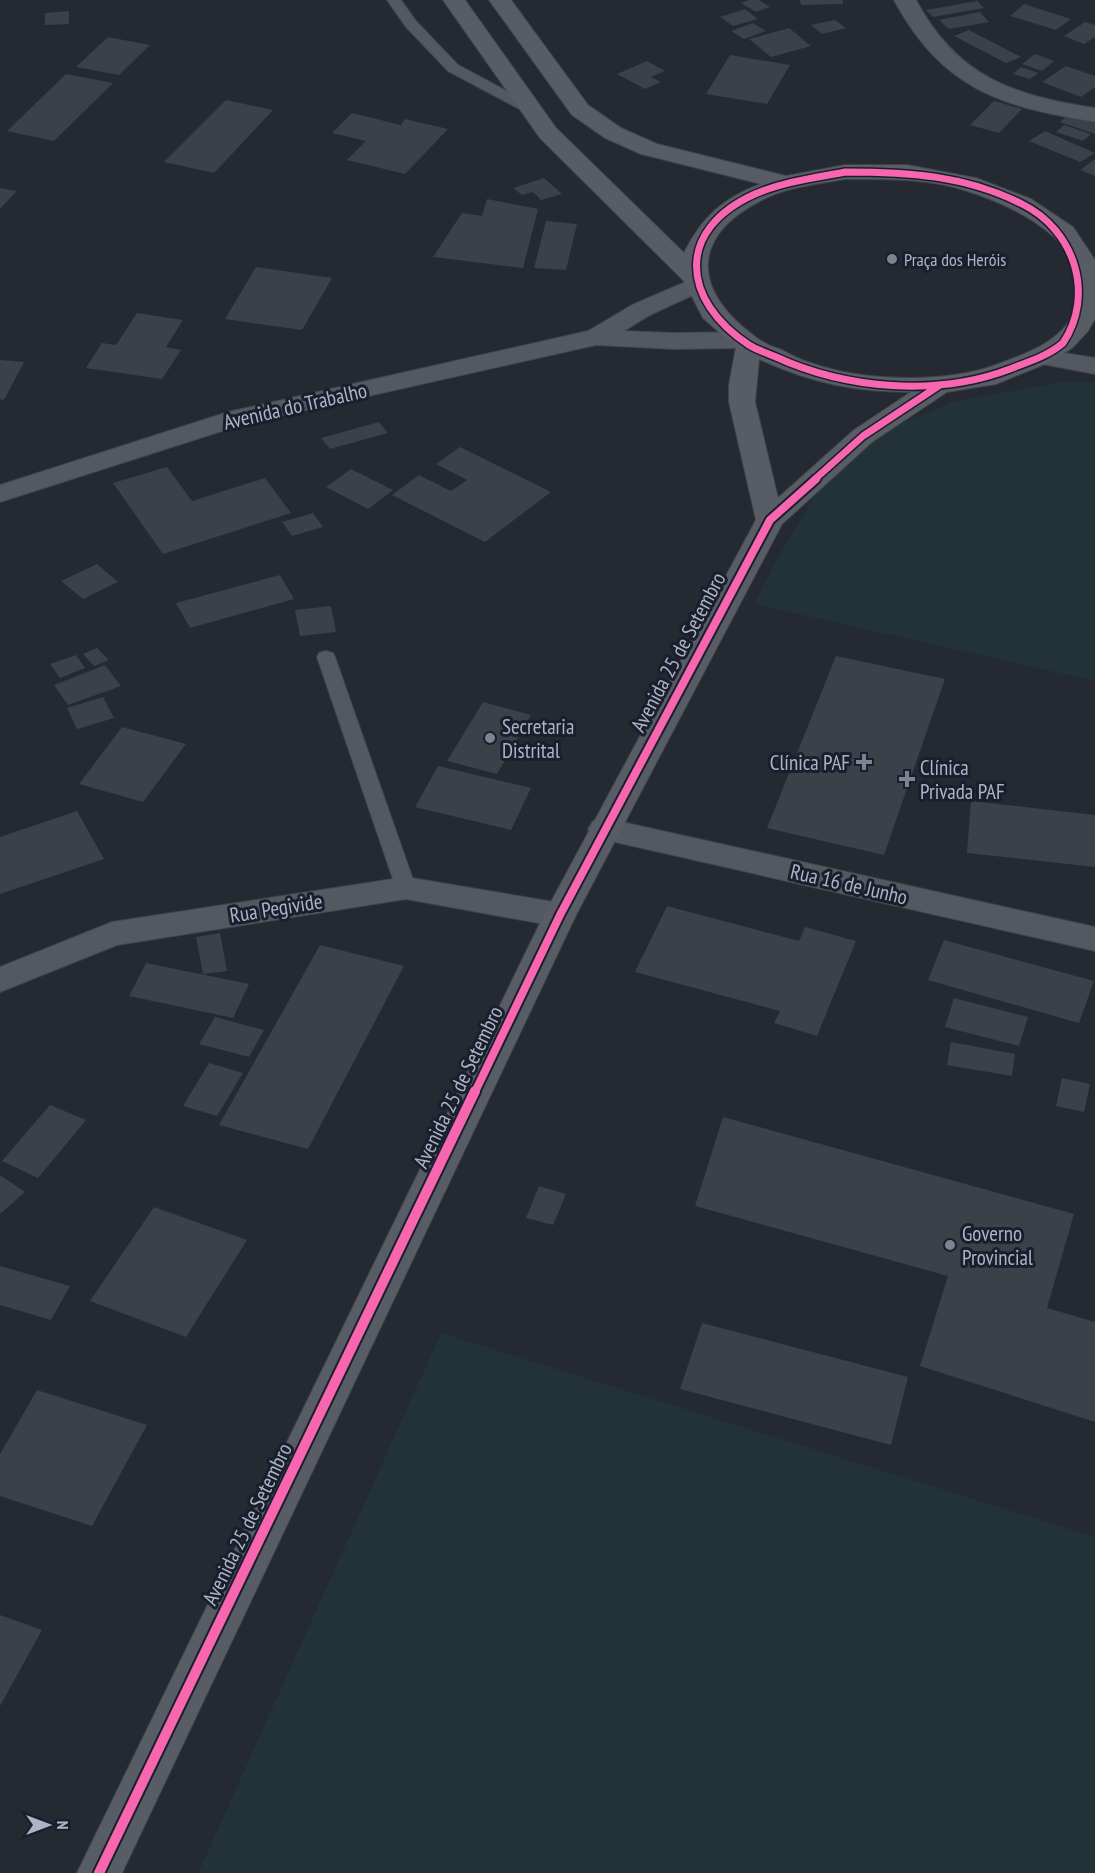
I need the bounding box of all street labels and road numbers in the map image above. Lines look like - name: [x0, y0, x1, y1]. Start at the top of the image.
- street label: Avenida do Trabalho: [221, 376, 369, 436]
- street label: Avenida 25 de Setembro: [625, 568, 731, 736]
- street label: Rua 16 de Junho: [788, 857, 910, 911]
- street label: Rua Pegivide: [228, 887, 324, 929]
- street label: Avenida 25 de Setembro: [407, 1002, 509, 1172]
- street label: Avenida 25 de Setembro: [196, 1439, 298, 1609]

